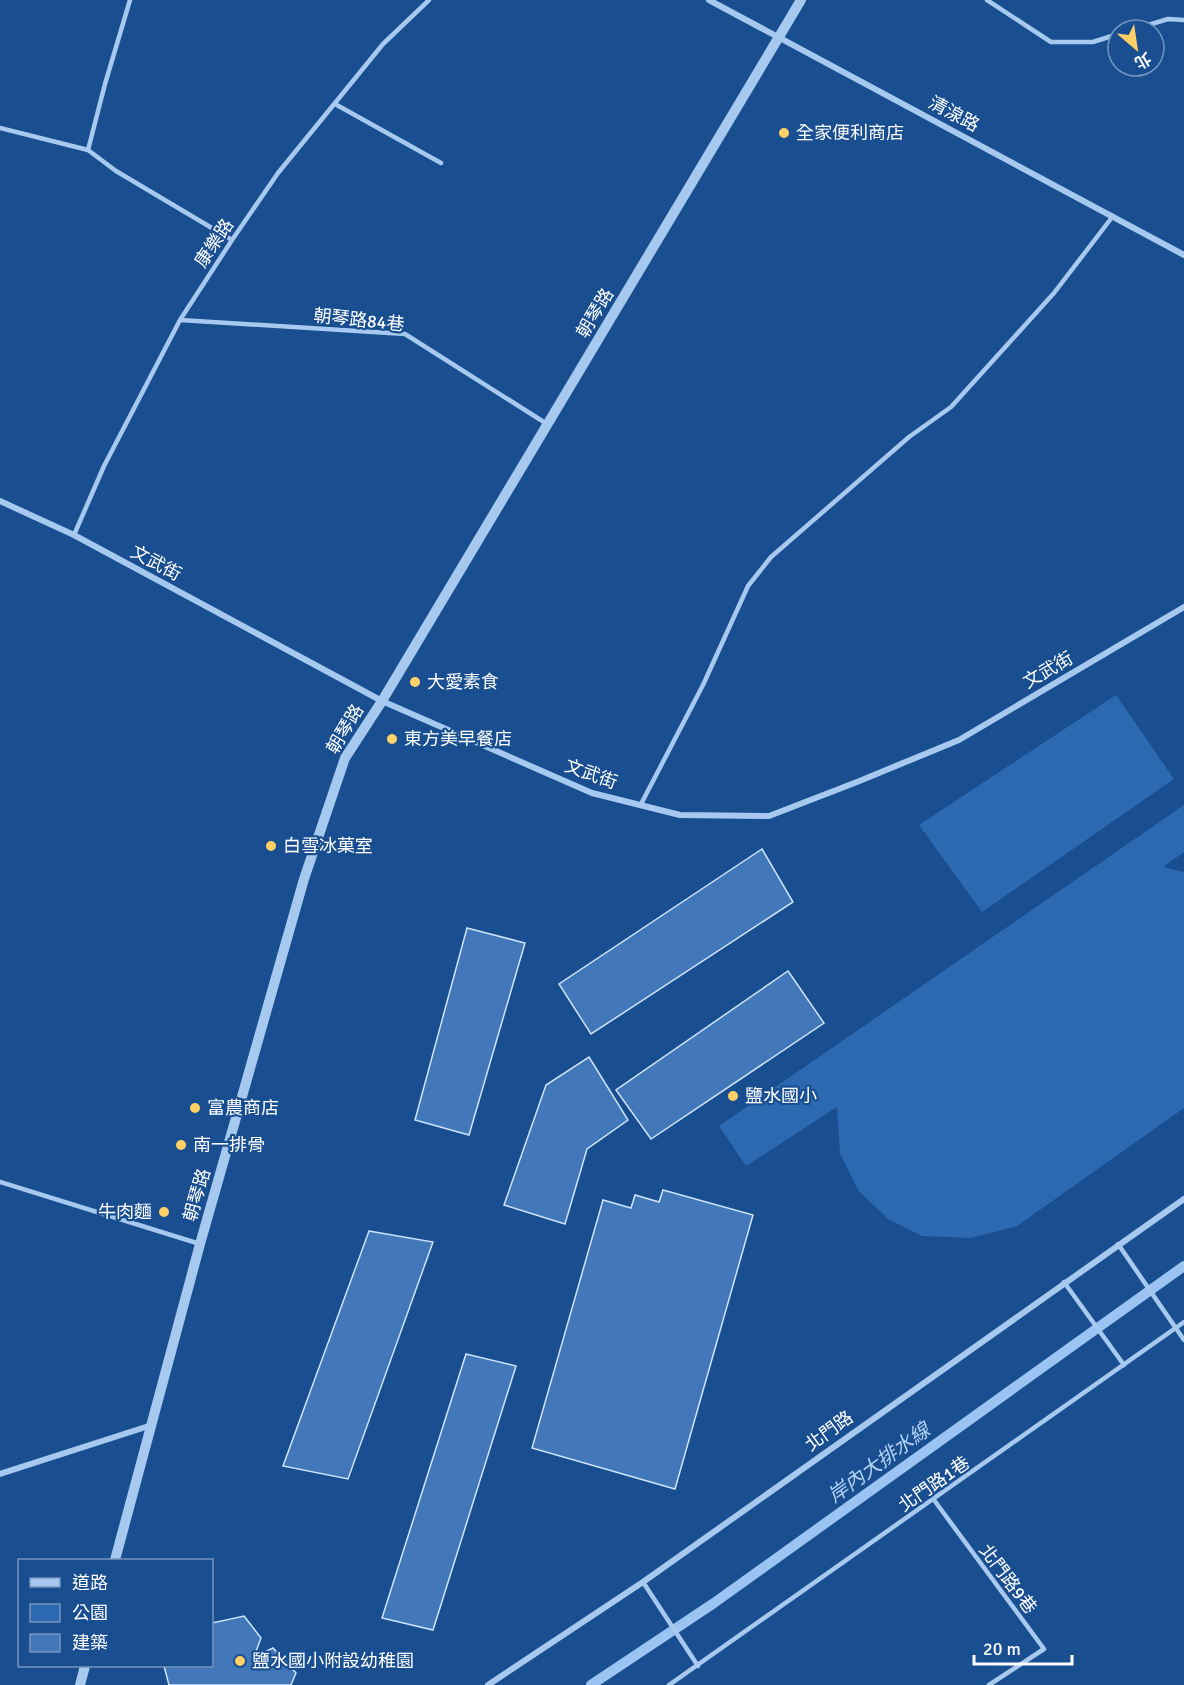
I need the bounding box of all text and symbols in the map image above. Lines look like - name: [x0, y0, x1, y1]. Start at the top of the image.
- north arrow: [1106, 18, 1166, 78]
- text: 北: [1131, 48, 1155, 73]
- street label: 清湶路: [925, 92, 983, 136]
- place label: 全家便利商店: [796, 122, 904, 144]
- marker: 全家便利商店: [777, 126, 791, 140]
- street label: 康樂路: [190, 214, 238, 272]
- street label: 朝琴路: [572, 284, 618, 342]
- street label: 朝琴路84巷: [312, 304, 406, 336]
- street label: 文武街: [127, 541, 185, 585]
- street label: 文武街: [1019, 647, 1077, 693]
- place label: 大愛素食: [427, 671, 499, 693]
- marker: 大愛素食: [408, 675, 422, 689]
- street label: 朝琴路: [322, 700, 368, 758]
- place label: 東方美早餐店: [404, 728, 512, 750]
- marker: 東方美早餐店: [385, 732, 399, 746]
- street label: 文武街: [562, 754, 620, 794]
- place label: 白雪冰菓室: [283, 835, 373, 857]
- marker: 白雪冰菓室: [264, 839, 278, 853]
- place label: 鹽水國小: [745, 1085, 817, 1107]
- marker: 鹽水國小: [726, 1089, 740, 1103]
- place label: 富農商店: [207, 1097, 279, 1119]
- marker: 富農商店: [188, 1101, 202, 1115]
- place label: 南一排骨: [193, 1134, 265, 1156]
- marker: 南一排骨: [174, 1138, 188, 1152]
- street label: 朝琴路: [179, 1166, 215, 1224]
- place label: 牛肉麵: [98, 1201, 152, 1223]
- marker: 牛肉麵: [157, 1205, 171, 1219]
- street label: 北門路: [801, 1406, 857, 1456]
- water label: 岸內大排水線: [823, 1416, 937, 1508]
- street label: 北門路1巷: [894, 1452, 974, 1516]
- street label: 北門路9巷: [975, 1540, 1041, 1618]
- legend: [18, 1559, 213, 1667]
- text: 道路: [72, 1572, 108, 1594]
- text: 公園: [72, 1602, 108, 1624]
- scale bar: [974, 1628, 1072, 1666]
- text: 建築: [72, 1632, 108, 1654]
- text: 20 m: [983, 1638, 1021, 1660]
- place label: 鹽水國小附設幼稚園: [252, 1650, 414, 1672]
- marker: 鹽水國小附設幼稚園: [233, 1654, 247, 1668]

